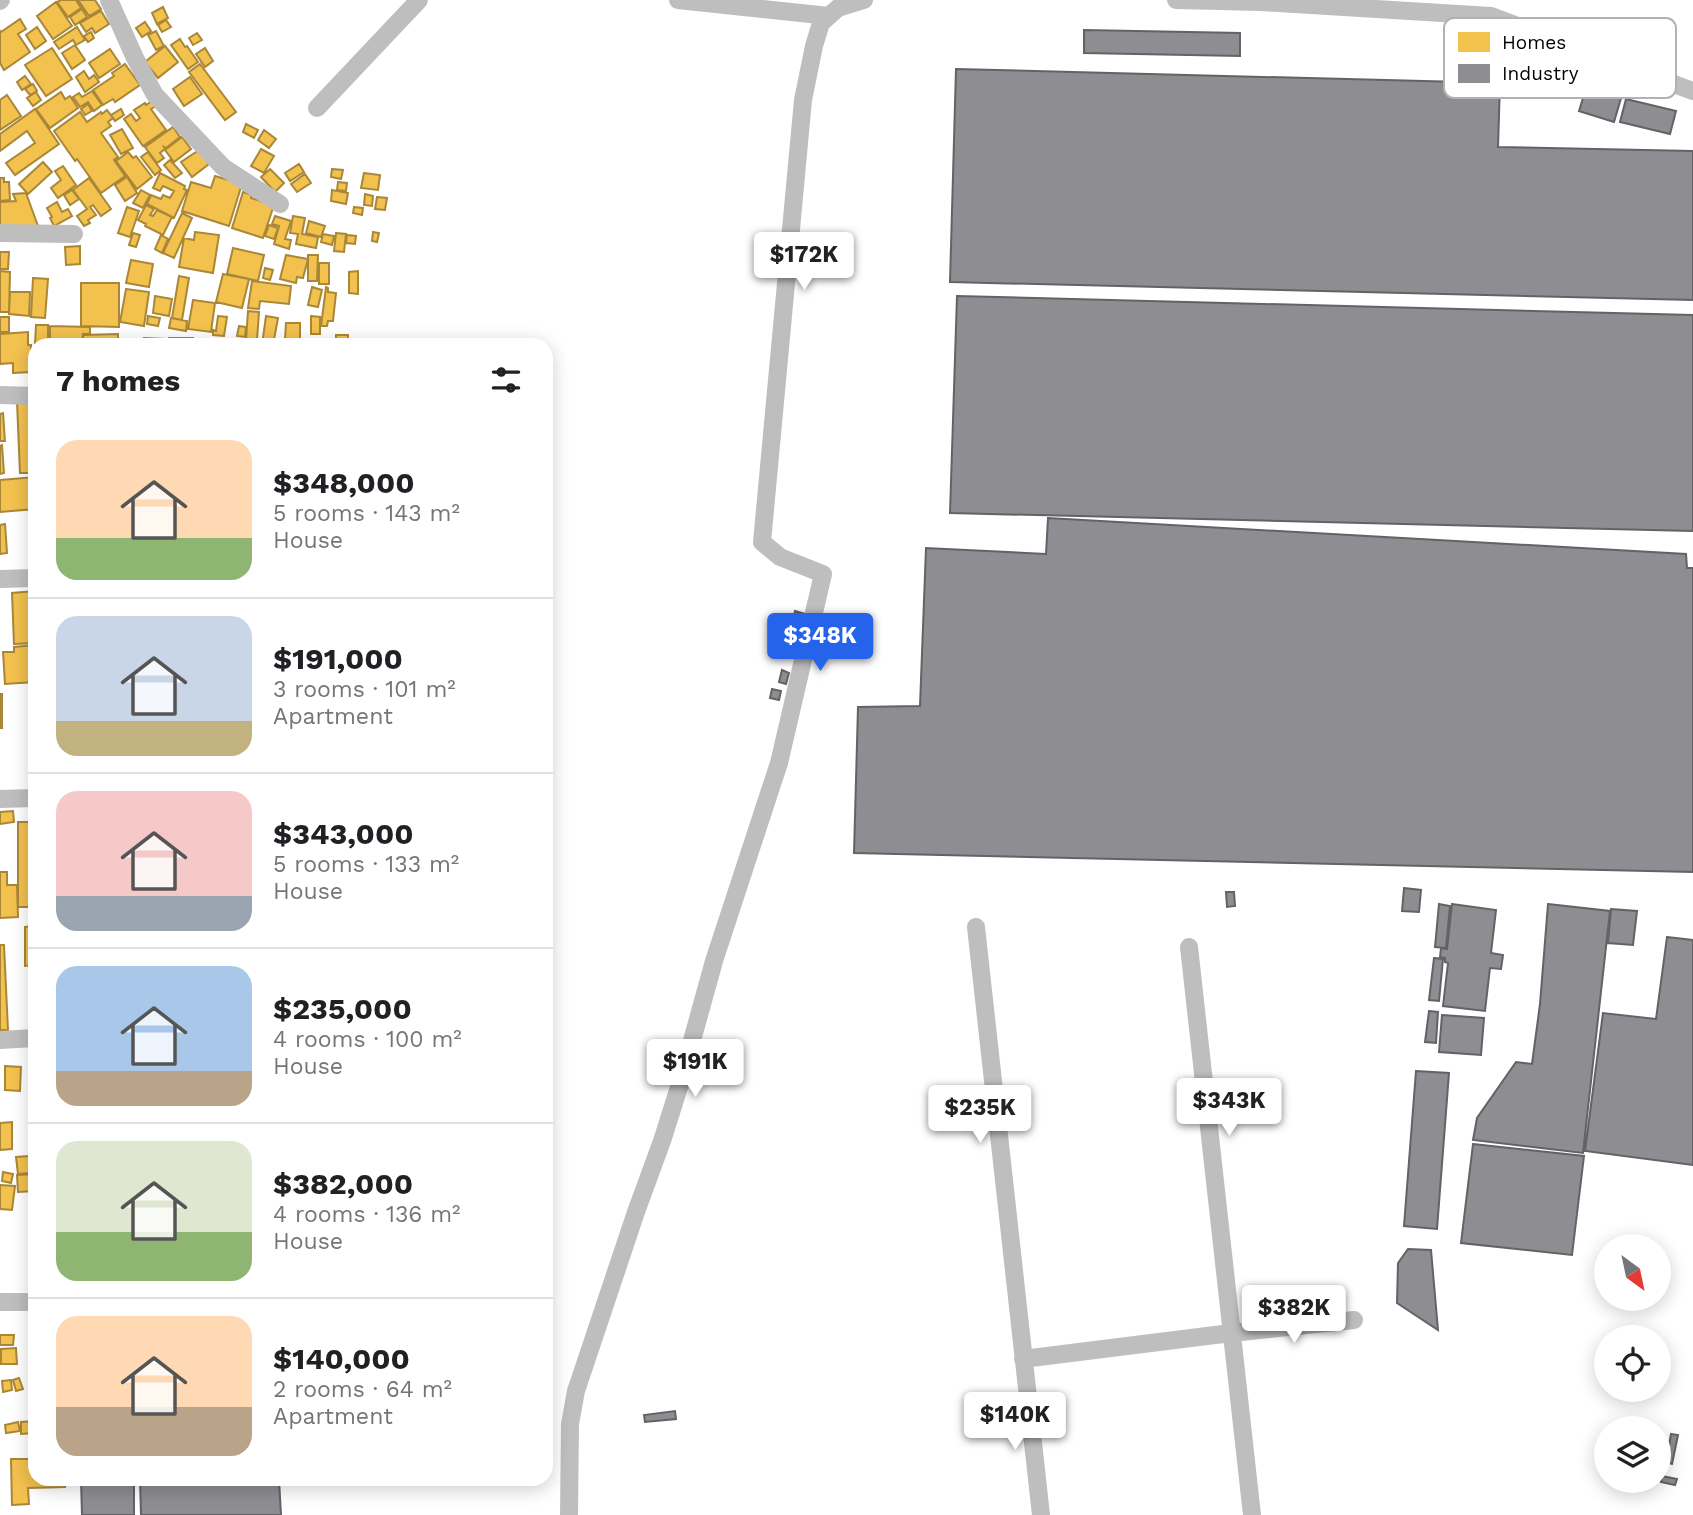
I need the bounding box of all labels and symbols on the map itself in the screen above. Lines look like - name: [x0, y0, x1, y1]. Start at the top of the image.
- legend: [1444, 18, 1676, 98]
- text: Homes: [1502, 31, 1566, 54]
- text: Industry: [1502, 62, 1579, 85]
- pin: $172K: [755, 232, 853, 292]
- pin: $348K: [771, 614, 869, 673]
- pin: $191K: [646, 1040, 744, 1099]
- pin: $343K: [1180, 1078, 1278, 1138]
- pin: $235K: [931, 1086, 1029, 1145]
- north arrow: [1594, 1234, 1671, 1311]
- pin: $382K: [1245, 1286, 1343, 1345]
- pin: $140K: [966, 1392, 1064, 1452]

